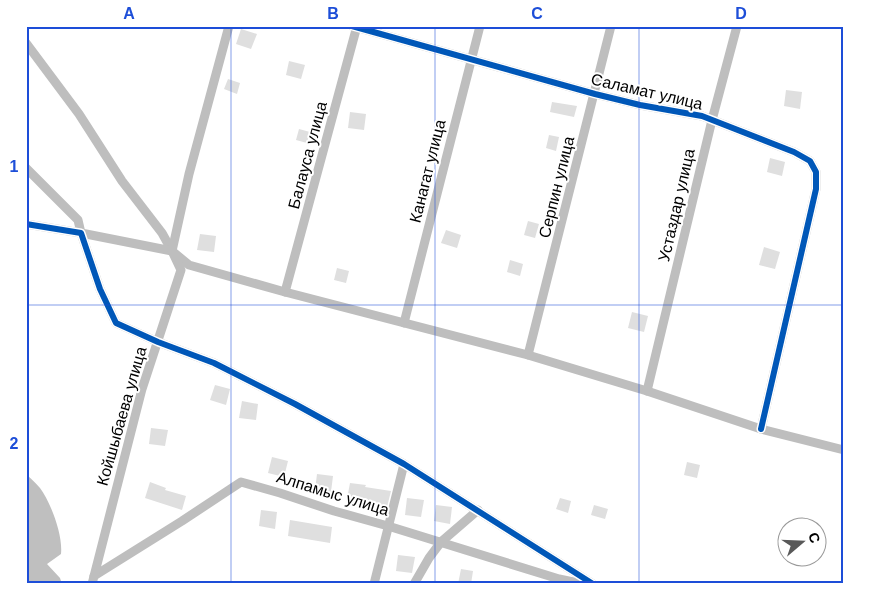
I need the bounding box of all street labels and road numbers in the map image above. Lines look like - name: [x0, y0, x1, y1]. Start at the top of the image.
- street label: Саламат улица: [589, 70, 705, 113]
- street label: Балауса улица: [285, 99, 330, 211]
- street label: Канагат улица: [406, 118, 449, 224]
- street label: Серпин улица: [536, 134, 577, 240]
- street label: Устаздар улица: [655, 147, 698, 263]
- street label: Койшыбаева улица: [94, 345, 149, 488]
- street label: Алпамыс улица: [275, 468, 391, 519]

